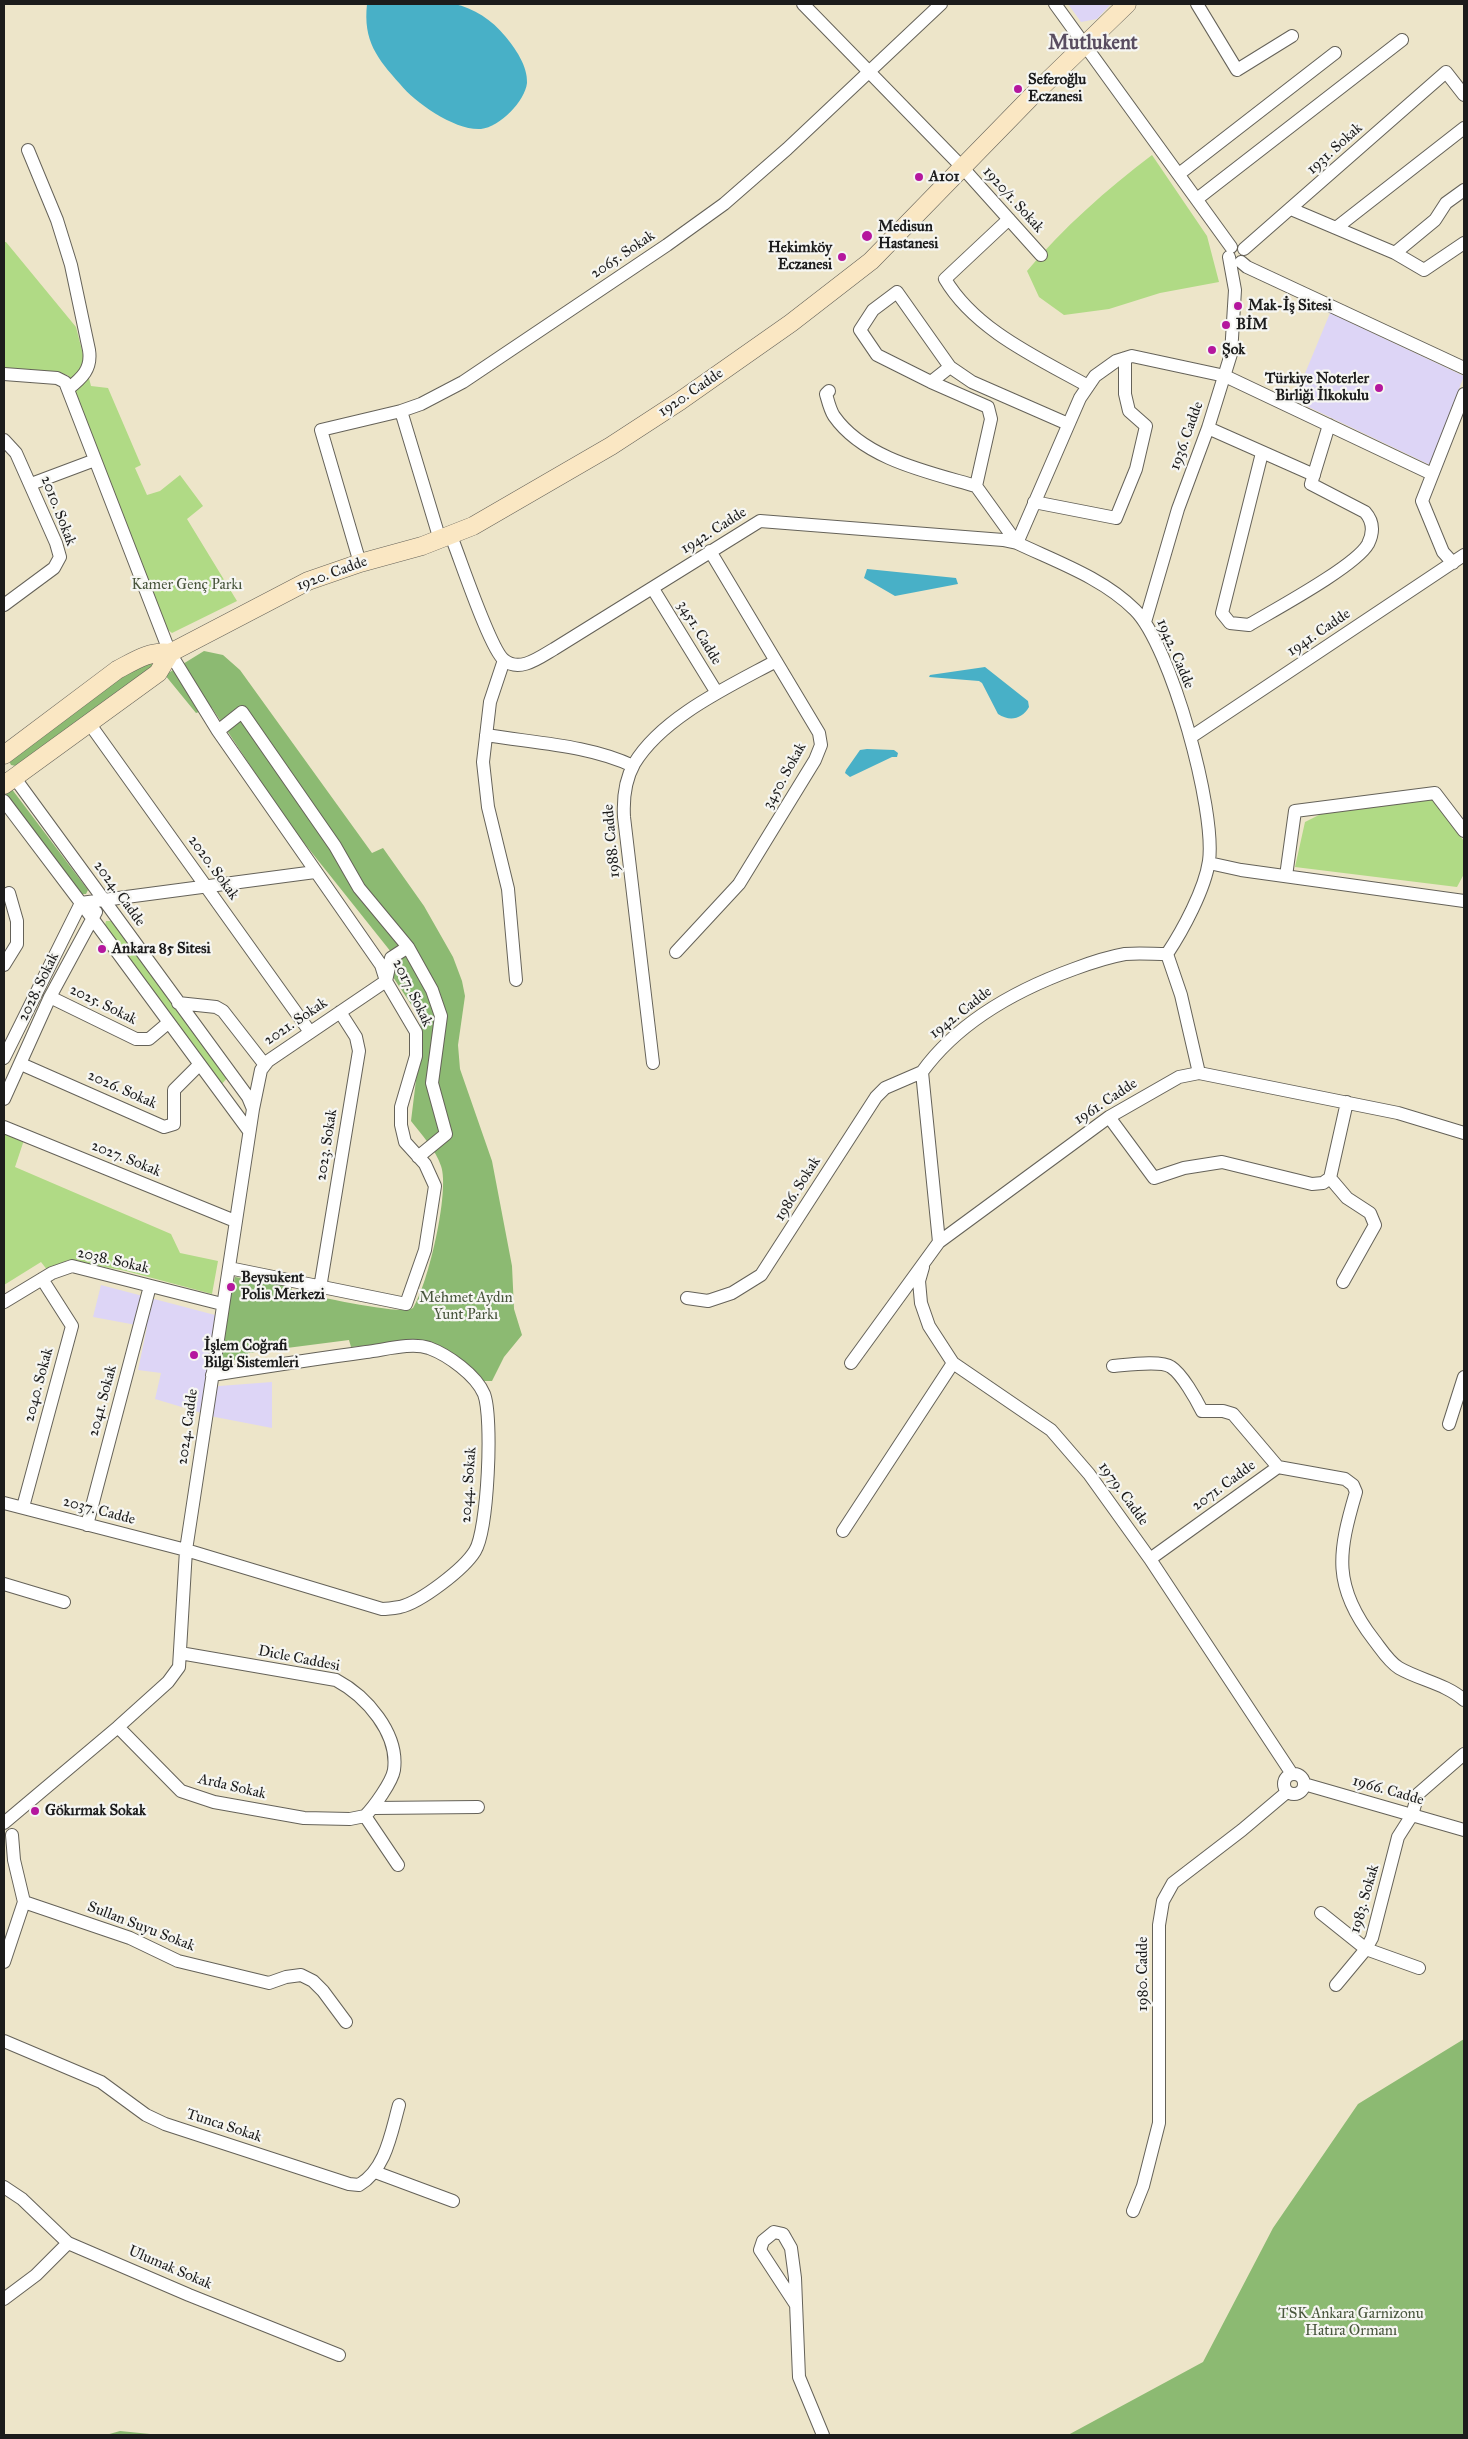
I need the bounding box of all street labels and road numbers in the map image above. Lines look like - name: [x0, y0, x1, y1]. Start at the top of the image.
- street label: 1931. Sokak: [1303, 119, 1367, 179]
- street label: 1920/1. Sokak: [979, 163, 1047, 237]
- street label: 2065. Sokak: [588, 227, 658, 283]
- street label: 1920. Cadde: [655, 365, 727, 421]
- street label: 1936. Cadde: [1166, 399, 1208, 473]
- street label: 2010. Sokak: [36, 474, 80, 548]
- street label: 1942. Cadde: [678, 504, 750, 558]
- street label: 1920. Cadde: [294, 553, 370, 595]
- street label: 3451. Cadde: [673, 598, 725, 668]
- street label: 1941. Cadde: [1284, 605, 1354, 661]
- street label: 1942. Cadde: [1152, 616, 1198, 692]
- street label: 3450. Sokak: [759, 740, 811, 812]
- street label: 1988. Cadde: [600, 803, 624, 879]
- street label: 2020. Sokak: [184, 832, 242, 904]
- street label: 2024. Cadde: [89, 858, 149, 930]
- street label: 2028. Sokak: [15, 950, 63, 1024]
- street label: 2017. Sokak: [388, 956, 436, 1030]
- street label: 2025. Sokak: [66, 981, 140, 1029]
- street label: 1942. Cadde: [926, 983, 996, 1043]
- street label: 2021. Sokak: [261, 994, 331, 1050]
- street label: 2026. Sokak: [85, 1067, 159, 1113]
- street label: 1961. Cadde: [1071, 1075, 1141, 1129]
- street label: 2023. Sokak: [312, 1108, 342, 1182]
- street label: 2027. Sokak: [88, 1137, 164, 1181]
- street label: 1986. Sokak: [771, 1154, 825, 1224]
- street label: 2038. Sokak: [75, 1244, 151, 1278]
- street label: 2040. Sokak: [20, 1346, 58, 1424]
- street label: 2041. Sokak: [85, 1363, 121, 1439]
- street label: 2024. Cadde: [174, 1388, 202, 1466]
- street label: 2044. Sokak: [457, 1446, 481, 1524]
- street label: 2071. Cadde: [1189, 1457, 1259, 1515]
- street label: 1979. Cadde: [1094, 1459, 1152, 1529]
- street label: 2037. Cadde: [61, 1493, 137, 1529]
- street label: Dicle Caddesi: [256, 1642, 342, 1676]
- street label: Arda Sokak: [196, 1770, 268, 1804]
- street label: 1966. Cadde: [1350, 1772, 1426, 1810]
- street label: 1983. Sokak: [1347, 1863, 1383, 1935]
- street label: Sullan Suyu Sokak: [85, 1898, 197, 1956]
- street label: 1980. Cadde: [1134, 1937, 1152, 2011]
- street label: Tunca Sokak: [184, 2105, 264, 2147]
- street label: Ulumak Sokak: [125, 2242, 215, 2294]

